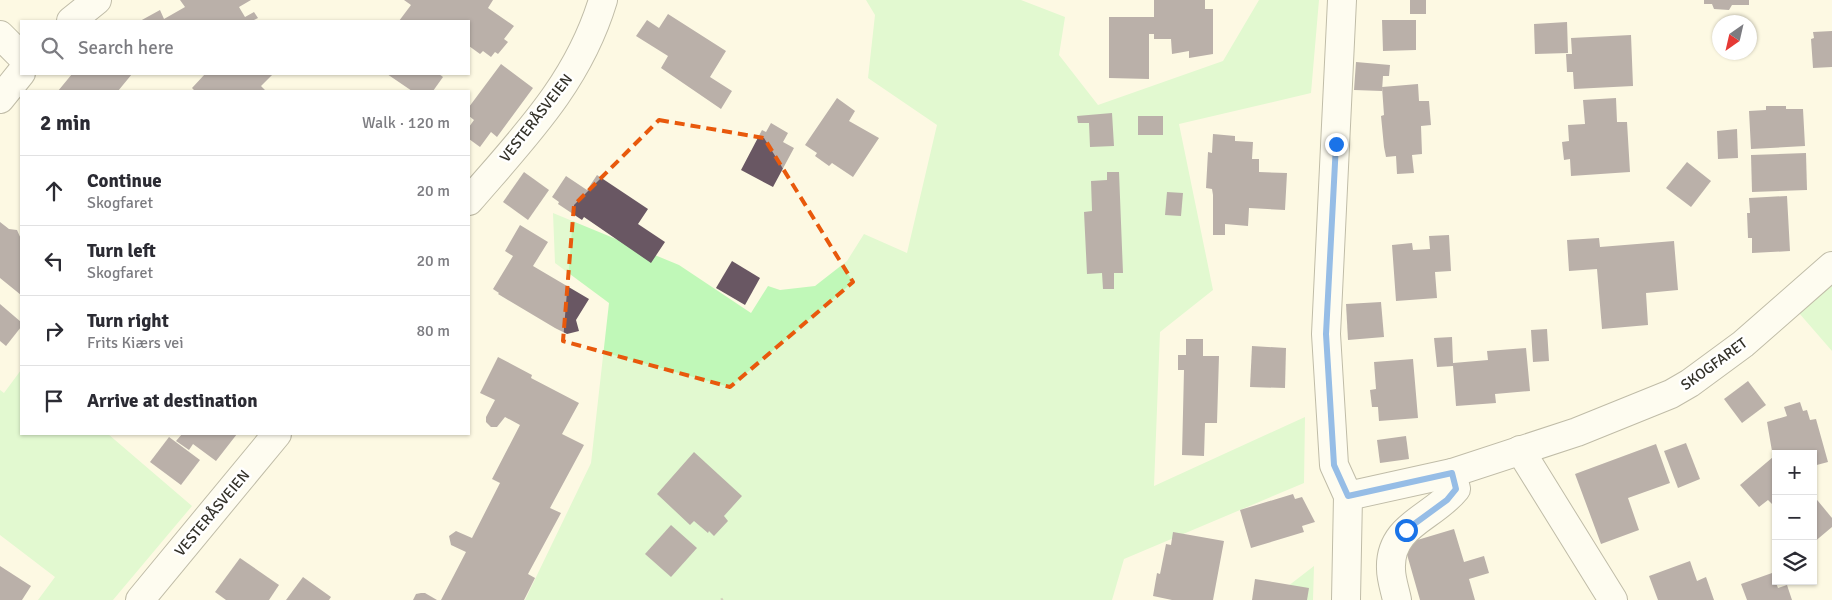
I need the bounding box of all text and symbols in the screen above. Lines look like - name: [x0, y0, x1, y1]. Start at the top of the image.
- north arrow: [1712, 15, 1757, 60]
- search box: [20, 20, 470, 75]
- icon: search: [38, 34, 66, 62]
- text: Search here: [78, 36, 174, 60]
- street label: VESTERÅSVEIEN: [496, 70, 576, 166]
- text: 2 min: [40, 110, 91, 136]
- text: Walk · 120 m: [362, 113, 450, 133]
- route end: [1325, 133, 1348, 156]
- text: Continue: [87, 169, 162, 193]
- icon: ahead: [40, 177, 68, 205]
- text: 20 m: [416, 181, 450, 201]
- text: Skogfaret: [87, 193, 153, 213]
- text: Turn left: [87, 239, 156, 263]
- icon: left: [40, 247, 68, 275]
- text: 20 m: [416, 251, 450, 271]
- text: Skogfaret: [87, 263, 153, 283]
- text: Turn right: [87, 309, 169, 333]
- icon: right: [40, 317, 68, 345]
- text: 80 m: [416, 321, 450, 341]
- text: Frits Kiærs vei: [87, 333, 184, 353]
- street label: SKOGFARET: [1677, 334, 1751, 394]
- icon: arrive: [40, 387, 68, 415]
- text: Arrive at destination: [87, 389, 258, 413]
- map controls: [1772, 450, 1817, 585]
- button: +: [1772, 450, 1817, 495]
- street label: VESTERÅSVEIEN: [171, 466, 253, 560]
- button: −: [1772, 495, 1817, 540]
- route start: [1395, 519, 1418, 542]
- button: layers: [1772, 540, 1817, 585]

